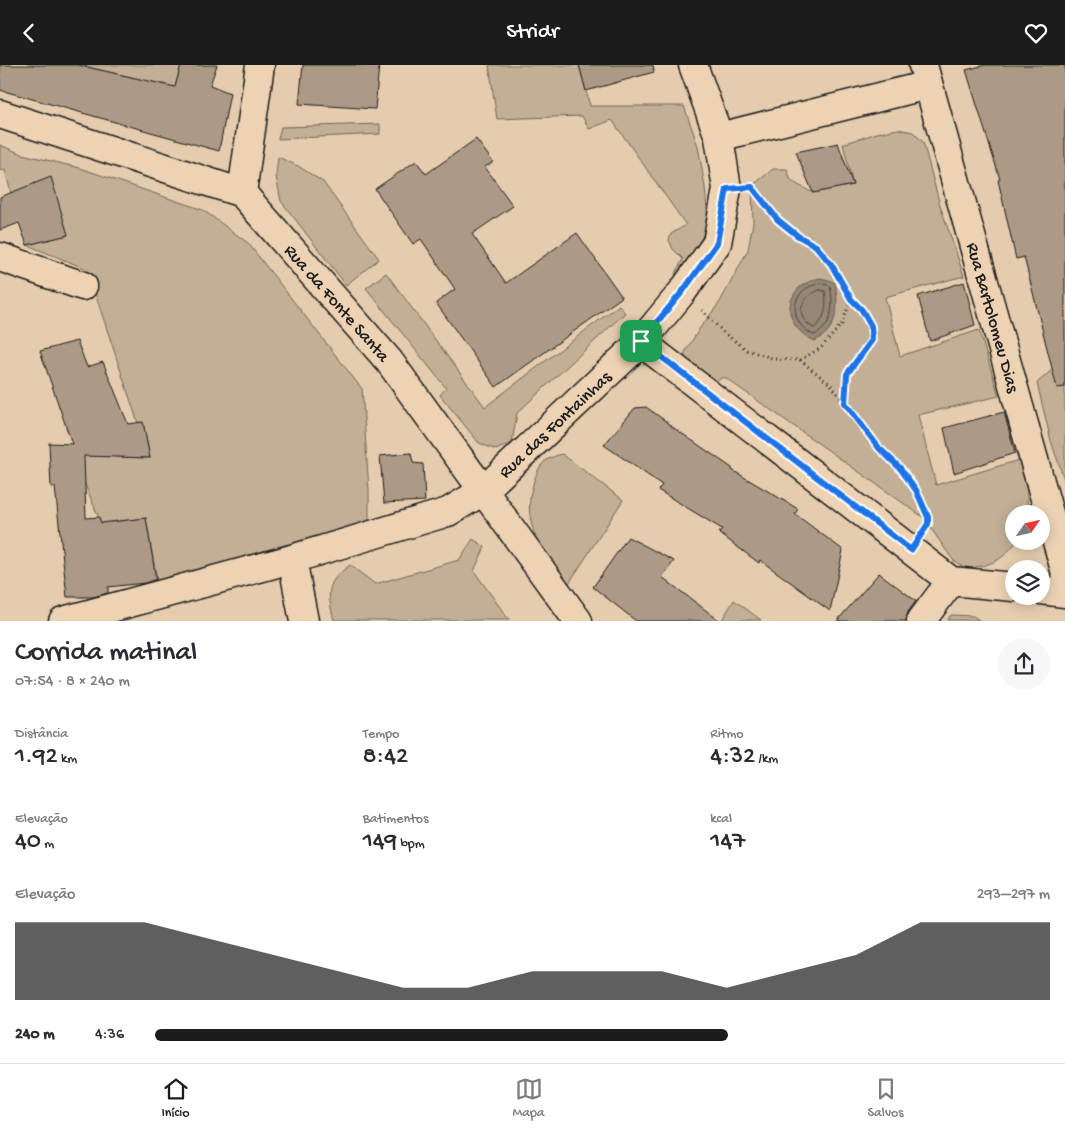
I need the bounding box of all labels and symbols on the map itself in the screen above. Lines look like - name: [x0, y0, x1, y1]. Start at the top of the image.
- street label: Rua da Fonte Santa: [279, 241, 394, 368]
- street label: Rua Bartolomeu Dias: [960, 241, 1023, 397]
- pin: [620, 320, 662, 362]
- street label: Rua das Fontainhas: [495, 367, 618, 484]
- north arrow: [1005, 505, 1050, 550]

